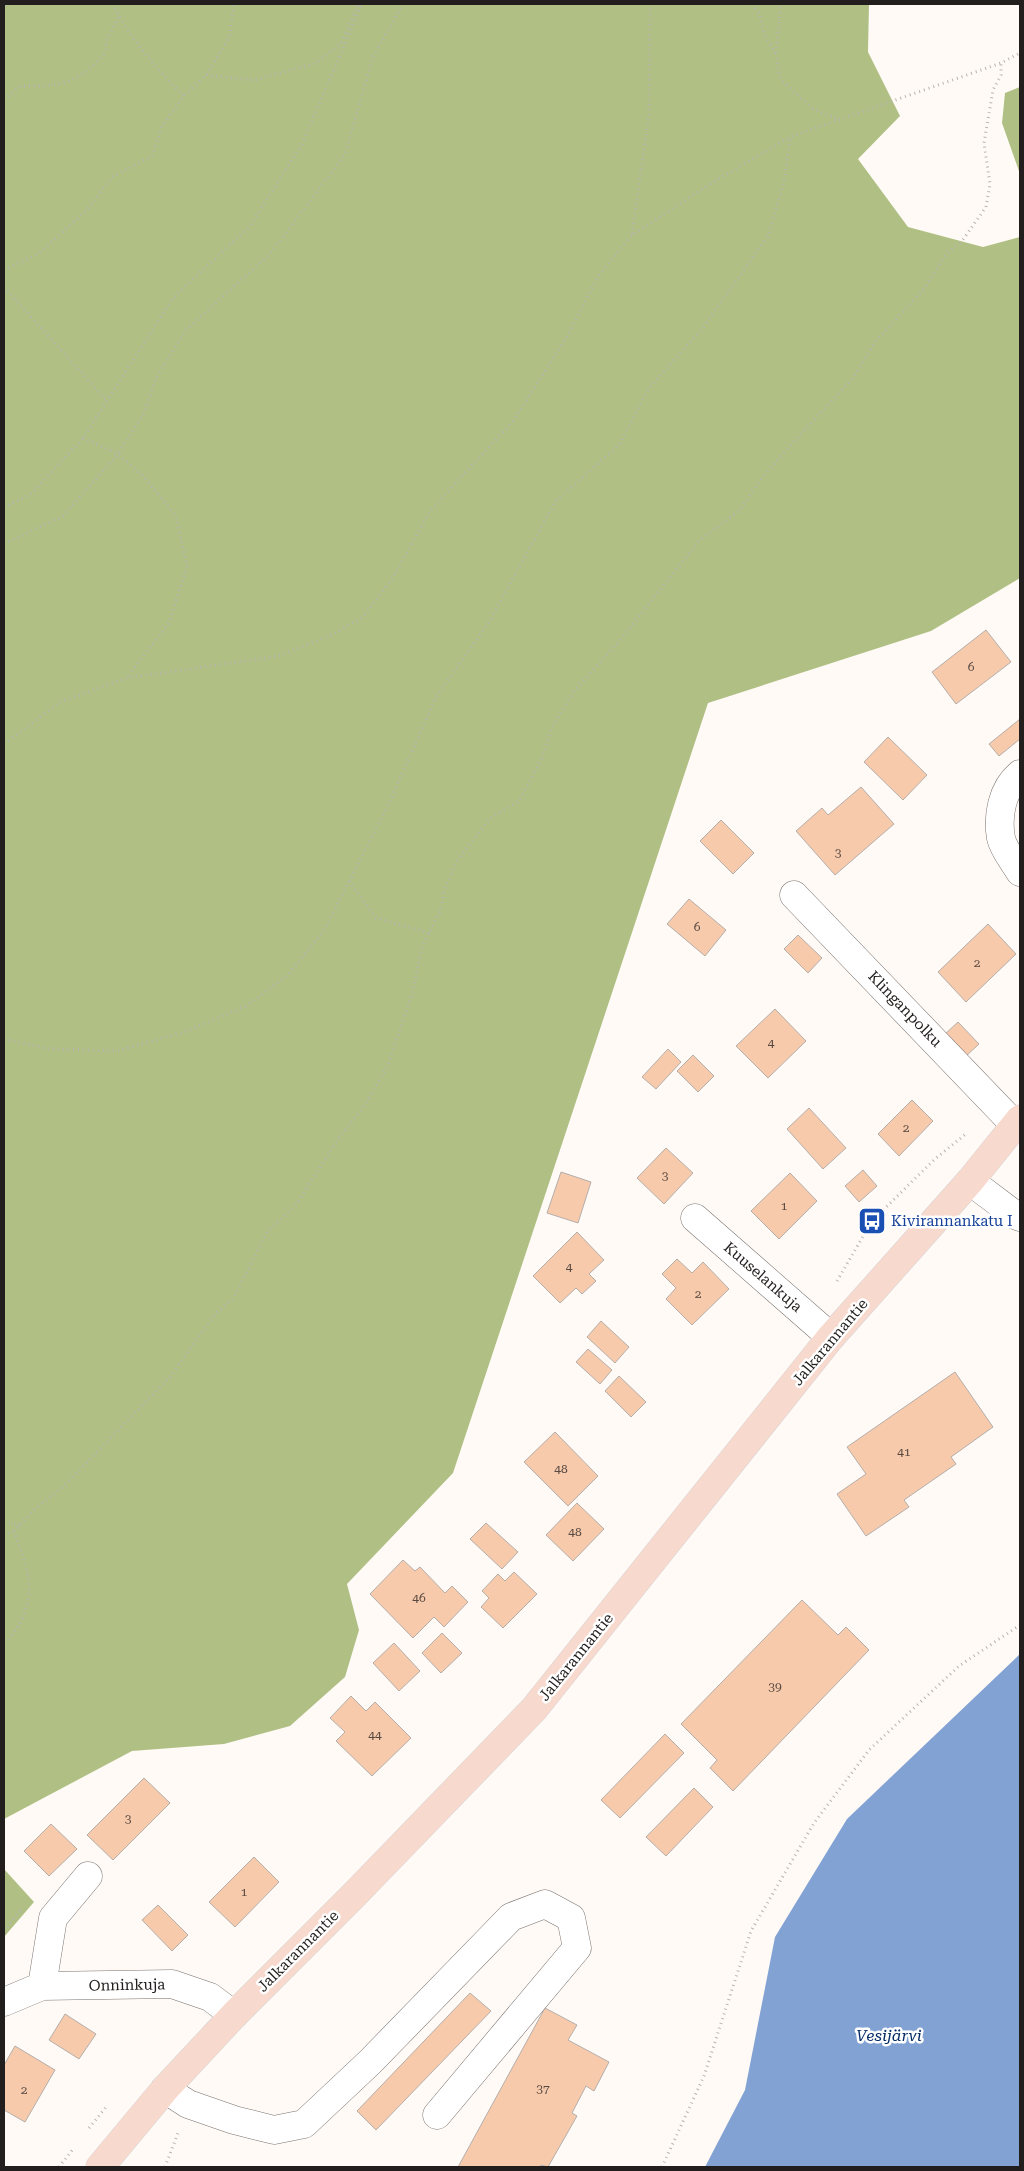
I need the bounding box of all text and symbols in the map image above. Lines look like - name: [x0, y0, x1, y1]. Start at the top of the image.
- house number: 6: [968, 660, 975, 674]
- house number: 3: [835, 846, 842, 860]
- house number: 6: [694, 920, 701, 934]
- house number: 2: [974, 956, 981, 970]
- street label: Klinganpolku: [864, 967, 946, 1051]
- house number: 4: [768, 1036, 775, 1050]
- house number: 2: [903, 1121, 910, 1135]
- house number: 3: [662, 1169, 669, 1183]
- house number: 1: [781, 1199, 788, 1213]
- bus stop icon: Kivirannankatu I: [857, 1206, 887, 1236]
- place label: Kivirannankatu I: [891, 1212, 1013, 1230]
- street label: Kuuselankuja: [720, 1238, 806, 1316]
- house number: 4: [566, 1260, 573, 1274]
- house number: 2: [695, 1287, 702, 1301]
- street label: Jalkarannantie: [788, 1295, 872, 1389]
- house number: 41: [897, 1445, 911, 1459]
- house number: 48: [554, 1462, 568, 1476]
- house number: 48: [568, 1525, 582, 1539]
- house number: 46: [412, 1591, 426, 1605]
- street label: Jalkarannantie: [535, 1609, 617, 1705]
- house number: 39: [768, 1680, 782, 1694]
- house number: 44: [368, 1728, 382, 1742]
- house number: 3: [125, 1812, 132, 1826]
- house number: 1: [241, 1885, 248, 1899]
- street label: Jalkarannantie: [253, 1906, 343, 1996]
- street label: Onninkuja: [88, 1975, 166, 1995]
- water label: Vesijärvi: [856, 2026, 922, 2045]
- house number: 37: [536, 2082, 550, 2096]
- house number: 2: [21, 2083, 28, 2097]

